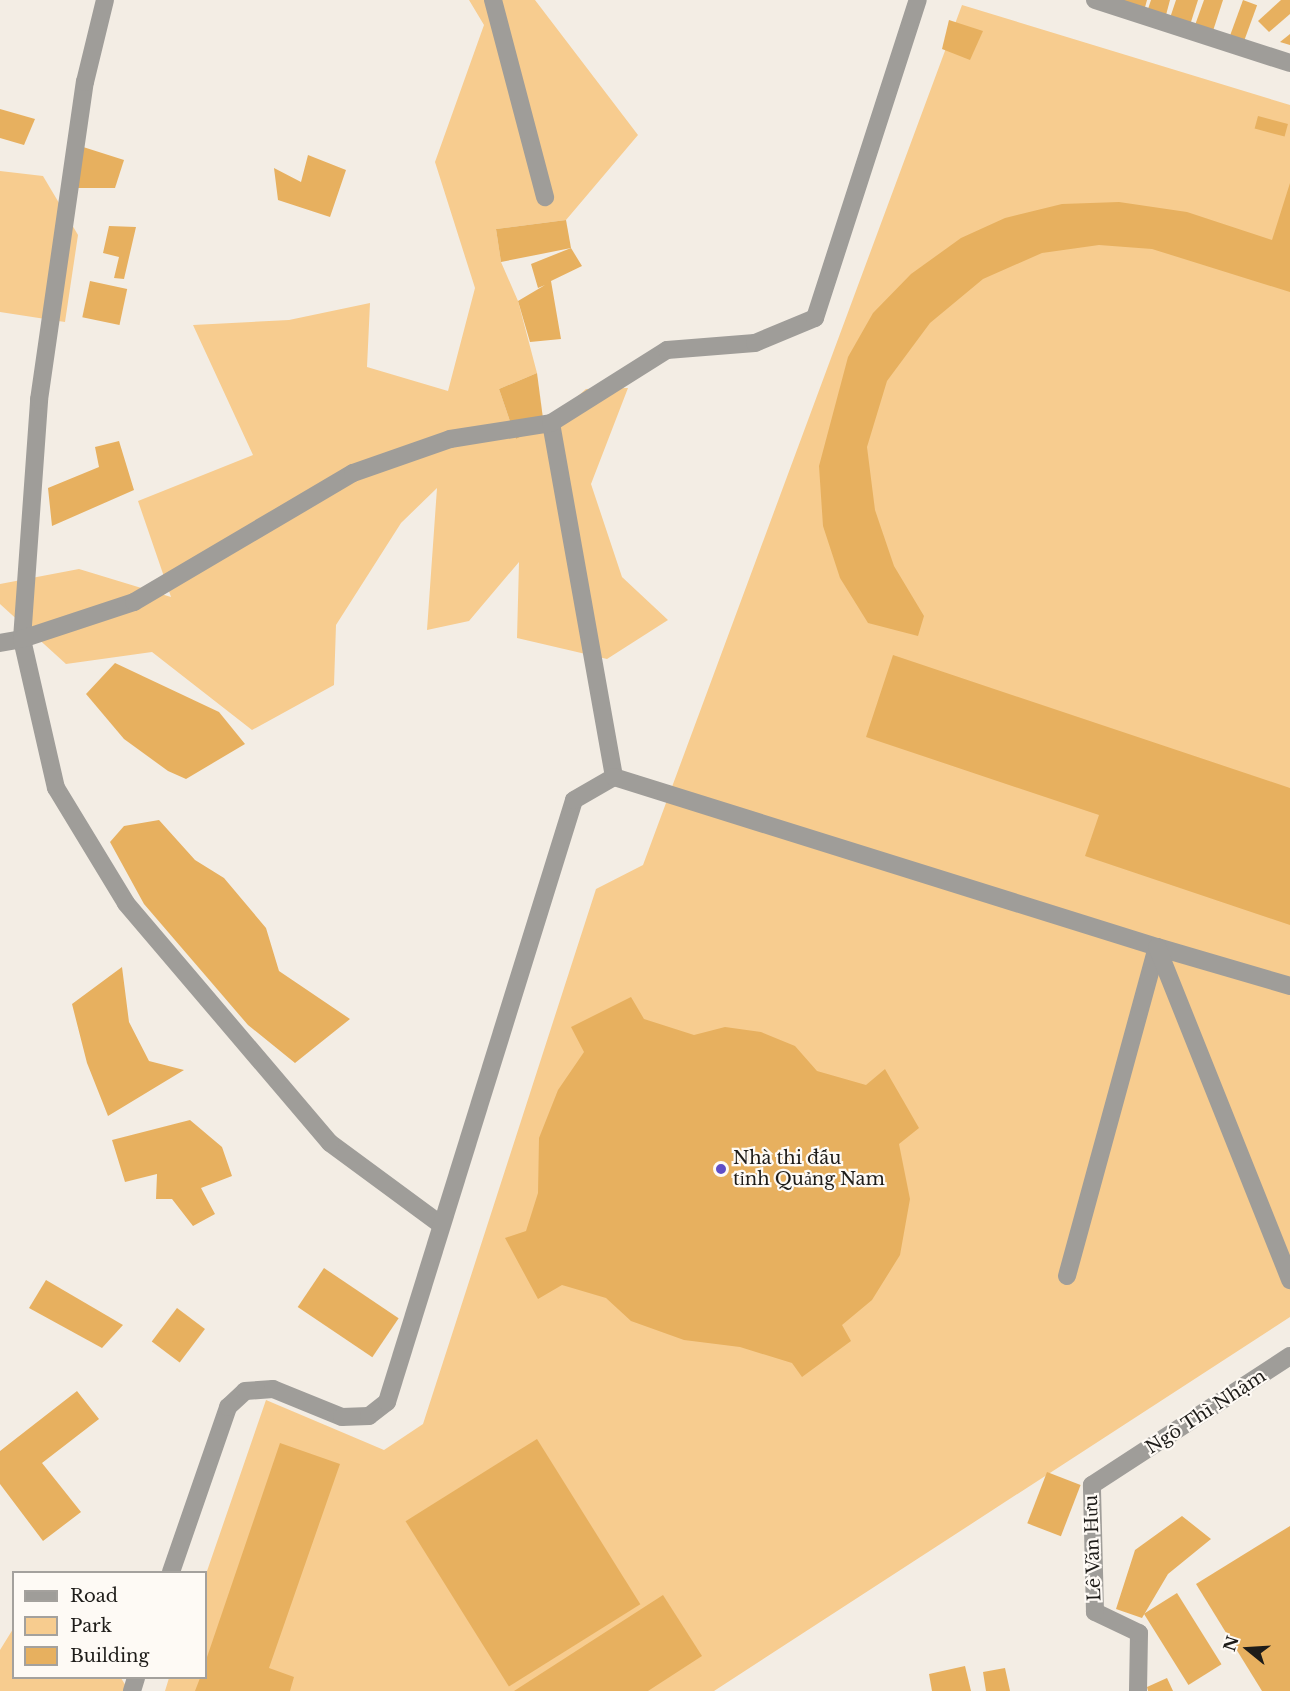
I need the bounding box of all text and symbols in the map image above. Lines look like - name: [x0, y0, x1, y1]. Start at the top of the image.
- place label: Nhà thi đấu tỉnh Quảng Nam: [733, 1148, 885, 1190]
- marker: Nhà thi đấu tỉnh Quảng Nam: [714, 1162, 728, 1176]
- street label: Ngô Thì Nhậm: [1142, 1365, 1270, 1459]
- street label: Lê Văn Hưu: [1080, 1494, 1106, 1602]
- legend: [12, 1571, 207, 1679]
- text: Road: [70, 1585, 118, 1607]
- text: Park: [70, 1615, 112, 1637]
- north arrow: [1218, 1619, 1278, 1679]
- text: N: [1219, 1633, 1243, 1654]
- text: Building: [70, 1645, 149, 1667]

